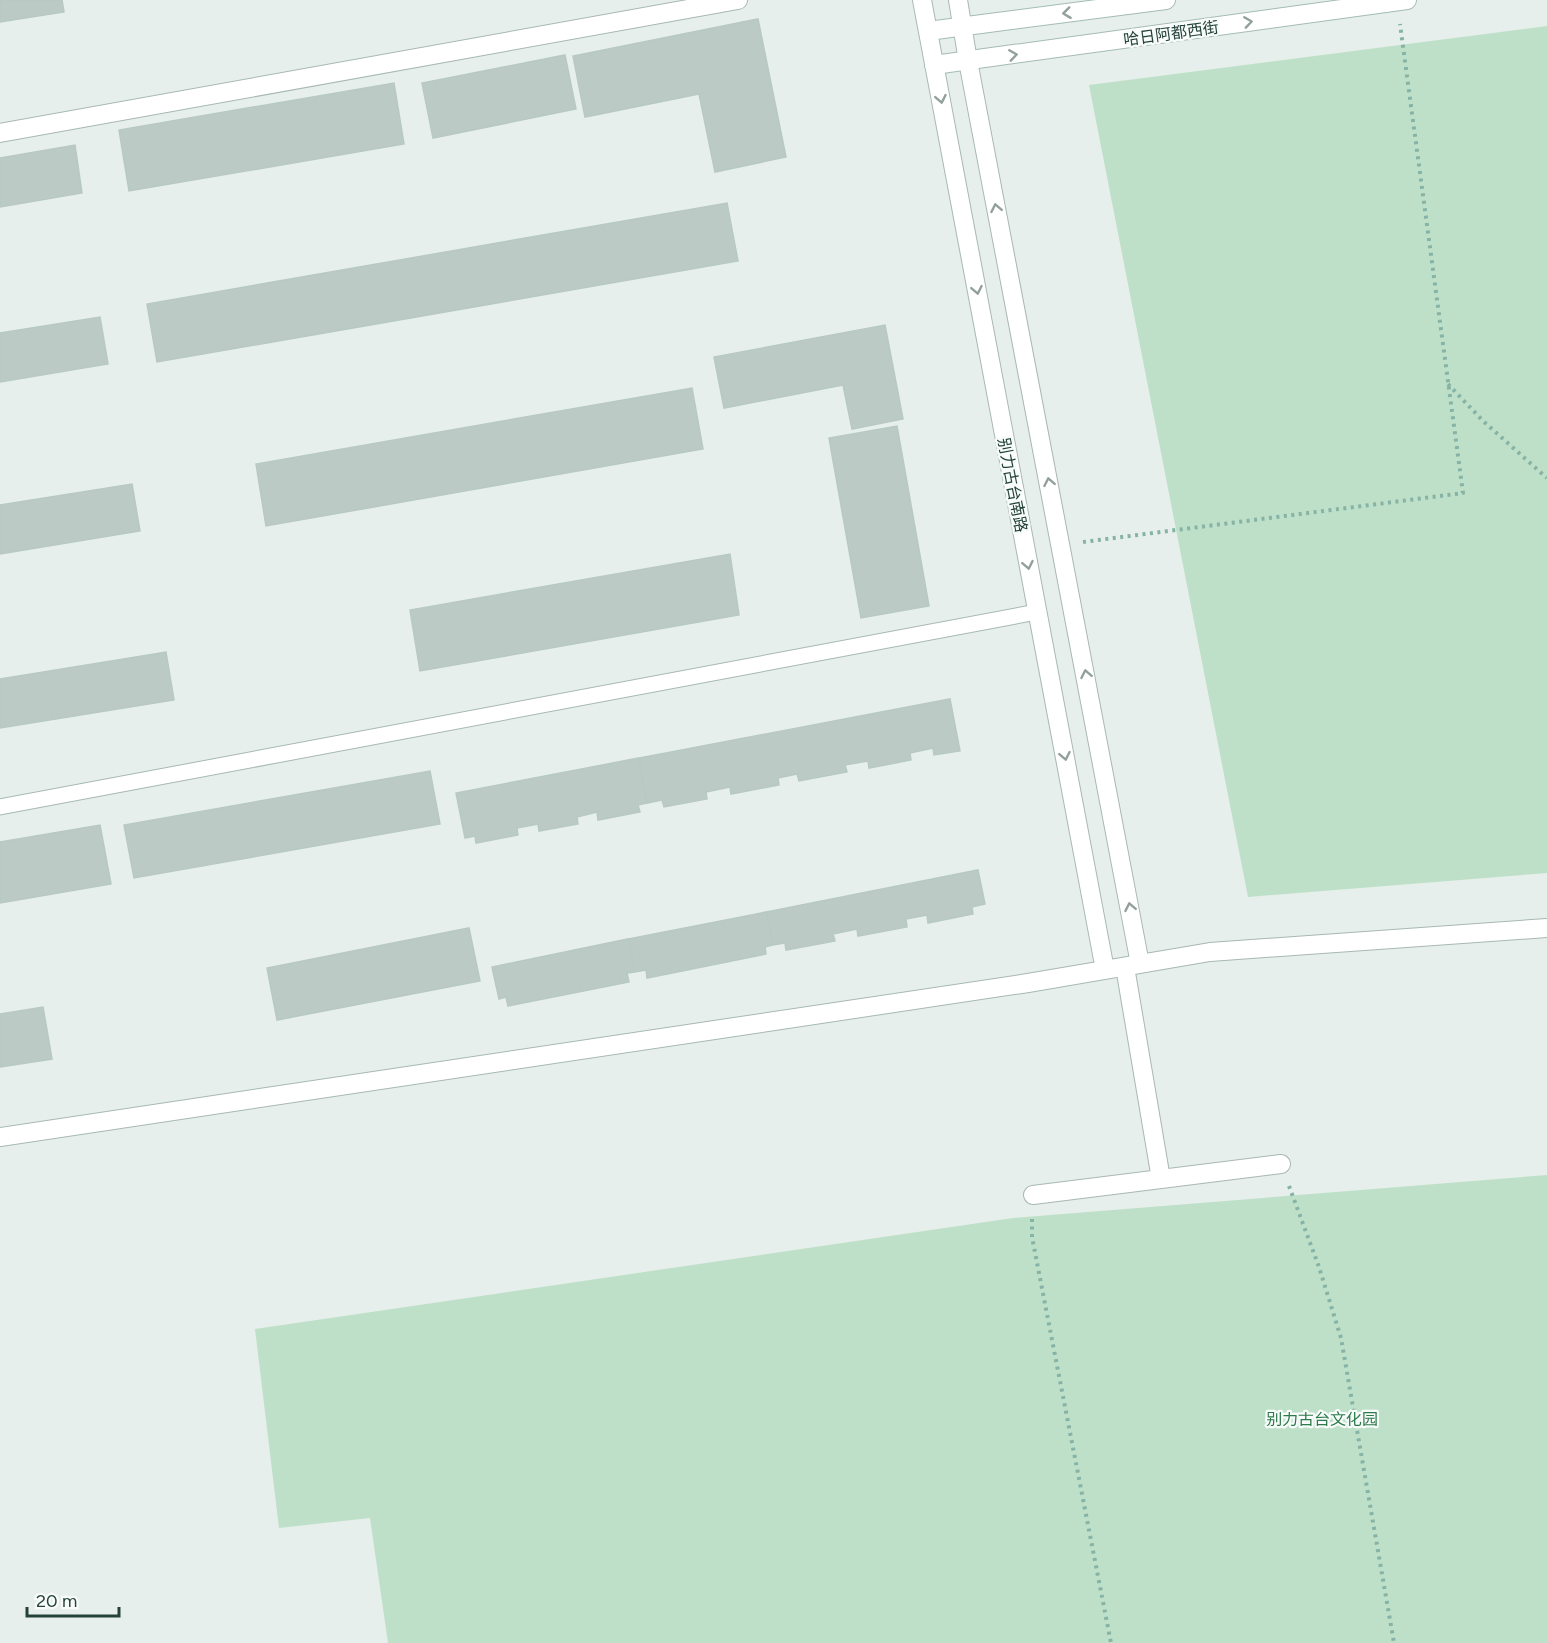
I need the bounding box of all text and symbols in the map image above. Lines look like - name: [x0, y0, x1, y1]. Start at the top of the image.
- one-way arrow: [1062, 6, 1071, 19]
- street label: 哈日阿都西街: [1122, 17, 1220, 50]
- one-way arrow: [1243, 17, 1253, 29]
- one-way arrow: [1009, 50, 1018, 62]
- one-way arrow: [934, 93, 947, 103]
- one-way arrow: [990, 204, 1003, 214]
- one-way arrow: [970, 285, 983, 295]
- street label: 别力古台南路: [994, 436, 1031, 534]
- one-way arrow: [1043, 477, 1056, 487]
- one-way arrow: [1022, 560, 1034, 569]
- one-way arrow: [1080, 669, 1093, 679]
- one-way arrow: [1058, 751, 1071, 761]
- one-way arrow: [1124, 902, 1137, 912]
- park label: 别力古台文化园: [1266, 1410, 1378, 1429]
- scale bar: [27, 1580, 118, 1618]
- text: 20 m: [36, 1590, 77, 1612]

